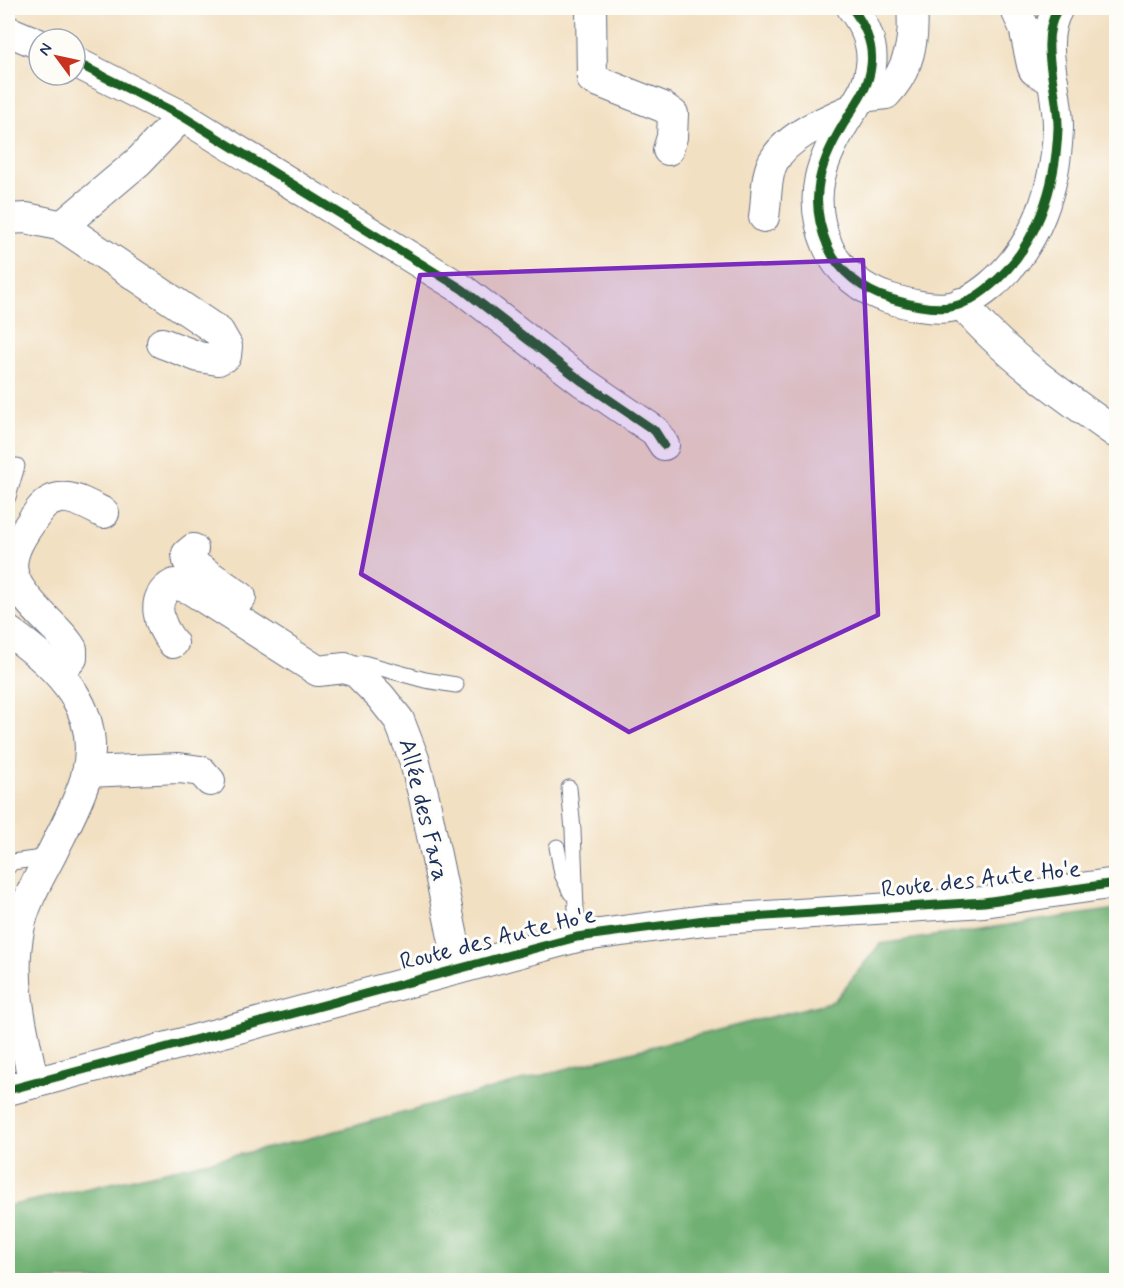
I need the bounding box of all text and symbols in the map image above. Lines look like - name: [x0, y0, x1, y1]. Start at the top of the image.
- north arrow: [27, 27, 87, 87]
- text: N: [34, 39, 57, 60]
- street label: Allée des Fara: [390, 736, 456, 884]
- street label: Route des Aute Ho'e: [880, 854, 1082, 906]
- street label: Route des Aute Ho'e: [397, 900, 599, 978]

